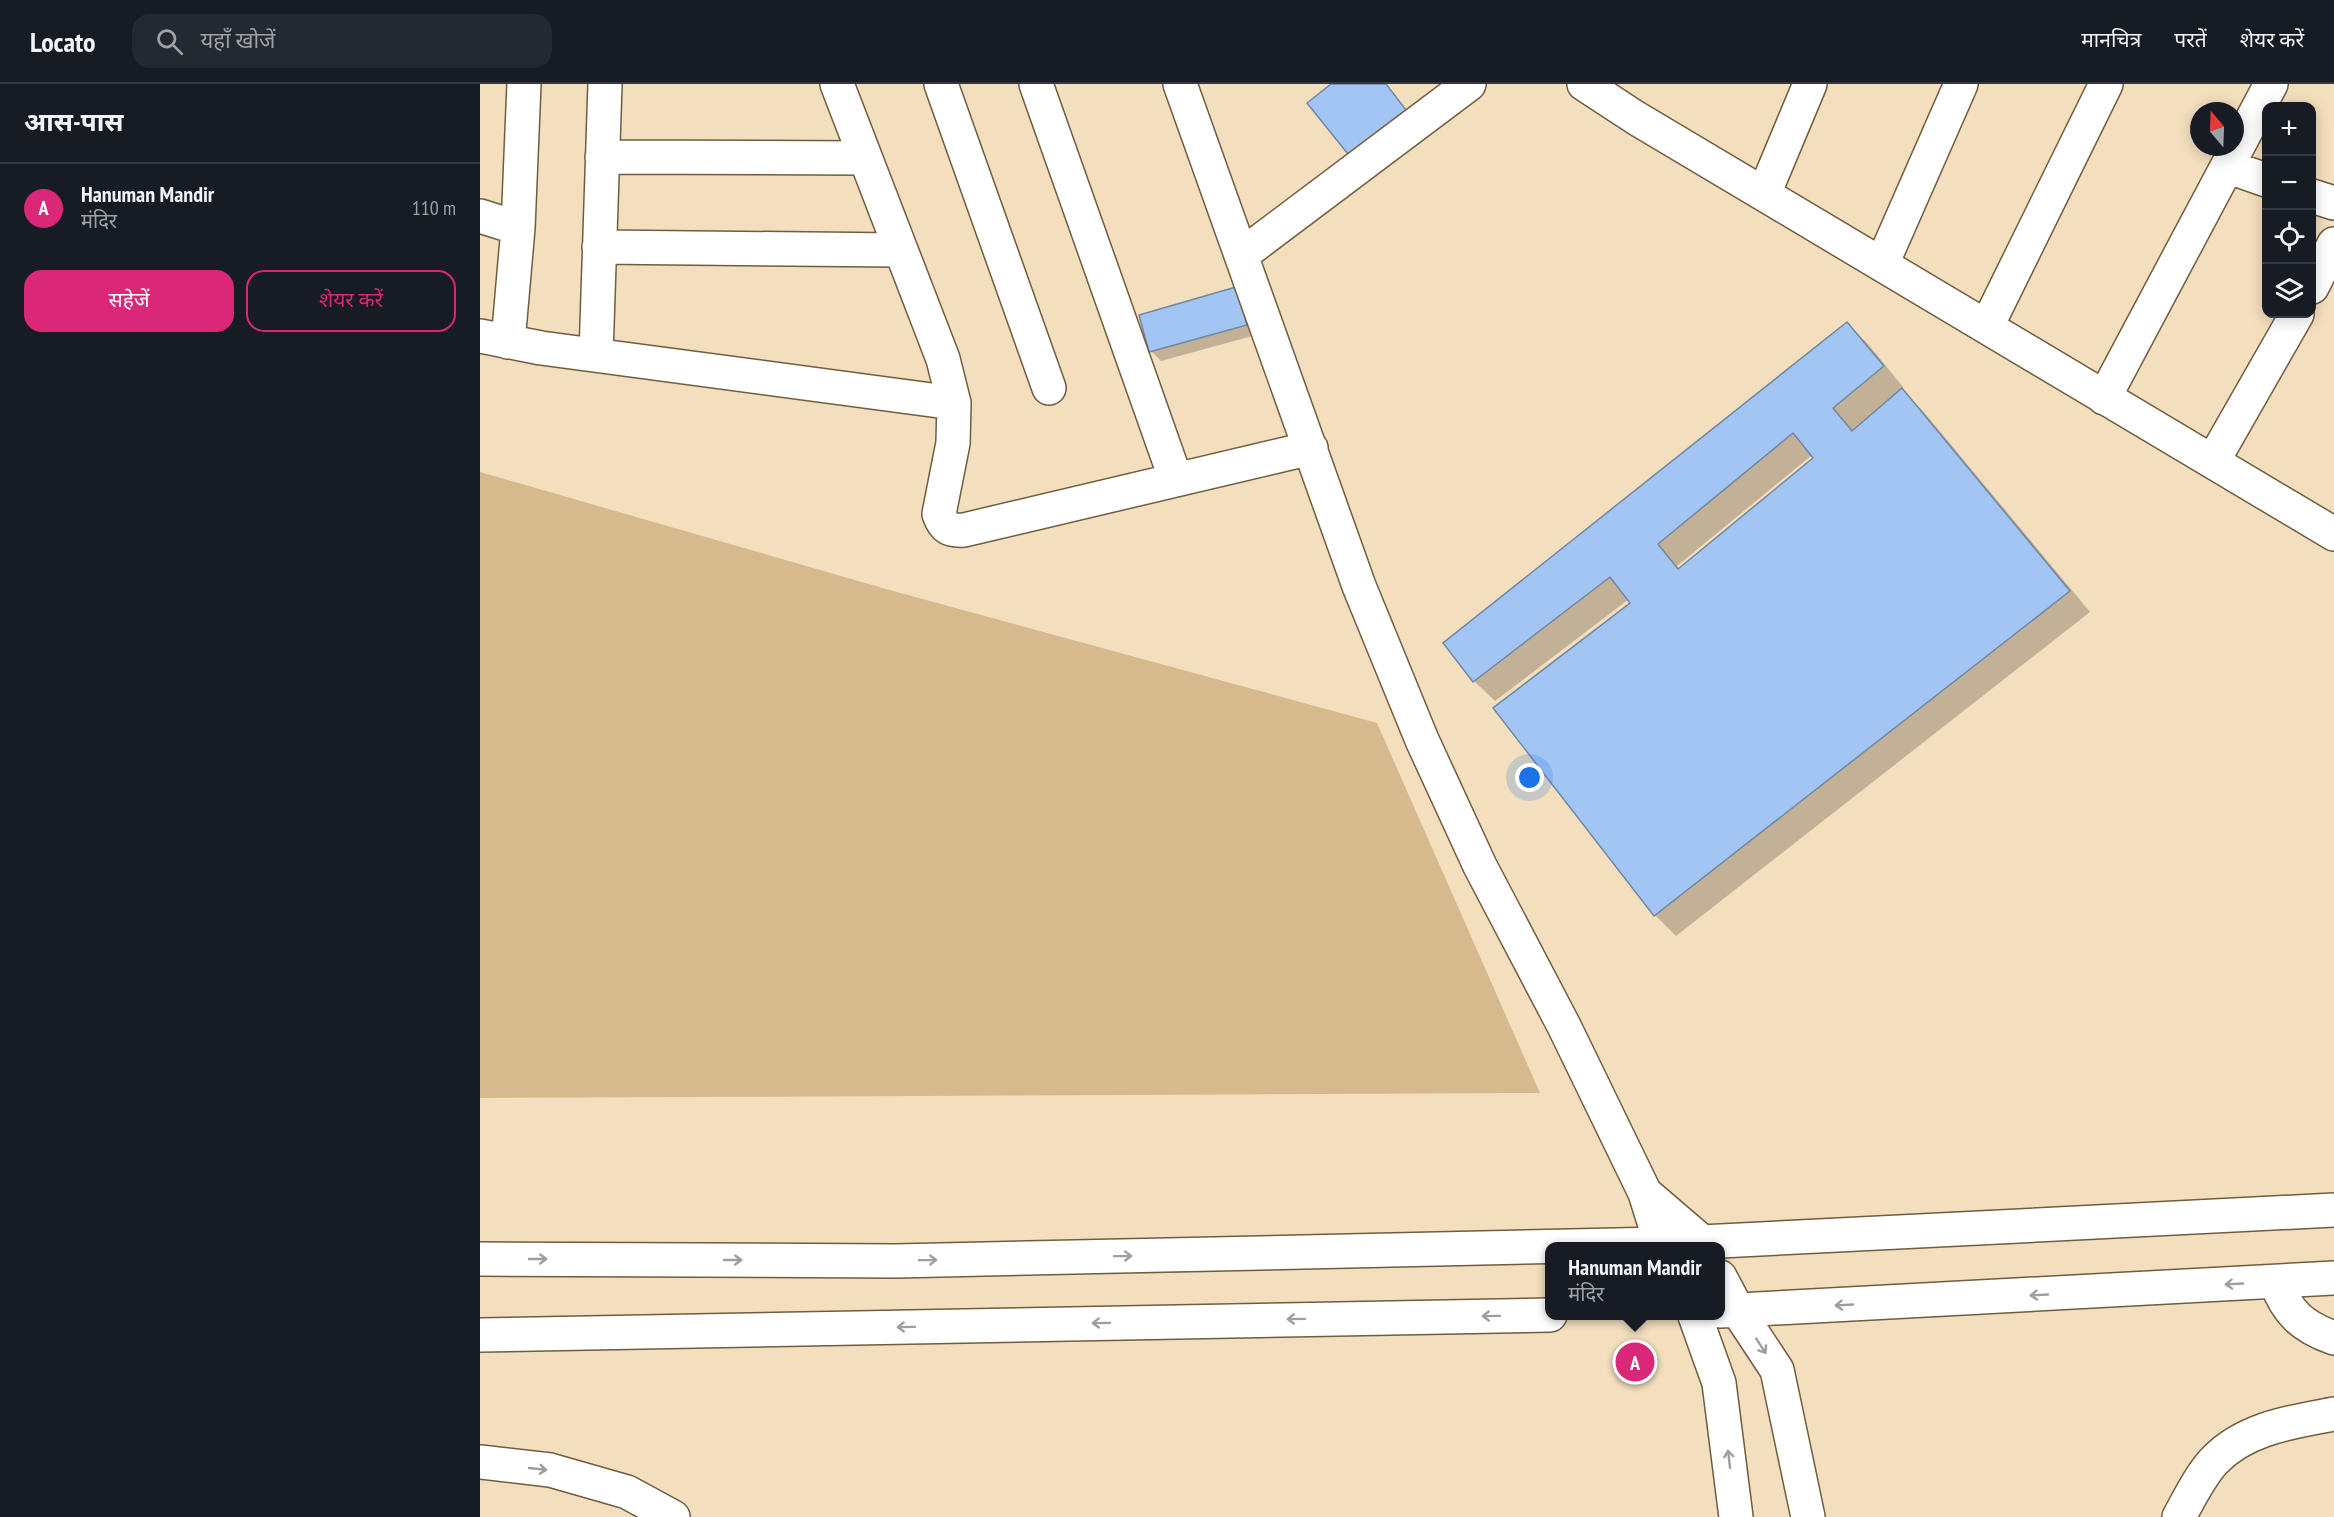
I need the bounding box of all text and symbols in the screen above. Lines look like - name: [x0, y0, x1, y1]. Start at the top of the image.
- search box: [132, 14, 552, 68]
- text: Locato: [30, 23, 96, 60]
- icon: search: [153, 25, 186, 58]
- text: यहाँ खोजें: [201, 26, 275, 54]
- text: मानचित्र: [2081, 26, 2141, 53]
- text: परतें: [2174, 26, 2207, 53]
- text: शेयर करें: [2240, 26, 2304, 53]
- north arrow: [2190, 102, 2244, 156]
- map controls: [2262, 102, 2316, 318]
- button: +: [2262, 102, 2316, 156]
- text: आस-पास: [24, 105, 124, 138]
- button: −: [2262, 156, 2316, 210]
- text: Hanuman Mandir: [81, 180, 214, 208]
- text: A: [38, 195, 49, 221]
- text: 110 m: [412, 195, 456, 221]
- text: मंदिर: [81, 208, 117, 234]
- button: locate: [2262, 210, 2316, 264]
- button: layers: [2262, 264, 2316, 318]
- button: सहेजें: [24, 270, 234, 332]
- button: शेयर करें: [246, 270, 456, 332]
- your location: [1515, 763, 1544, 792]
- popup: [1545, 1242, 1725, 1320]
- one-way arrow: [1113, 1250, 1133, 1261]
- one-way arrow: [528, 1253, 548, 1265]
- text: Hanuman Mandir: [1568, 1253, 1702, 1281]
- one-way arrow: [723, 1254, 743, 1266]
- one-way arrow: [918, 1254, 938, 1266]
- one-way arrow: [2224, 1278, 2244, 1289]
- text: मंदिर: [1568, 1281, 1604, 1307]
- one-way arrow: [2029, 1289, 2049, 1300]
- one-way arrow: [1835, 1300, 1855, 1311]
- one-way arrow: [1482, 1310, 1502, 1322]
- one-way arrow: [1287, 1314, 1307, 1325]
- one-way arrow: [1092, 1317, 1112, 1329]
- one-way arrow: [897, 1321, 917, 1333]
- one-way arrow: [1754, 1337, 1767, 1354]
- pin: A: [1616, 1340, 1654, 1384]
- one-way arrow: [1723, 1450, 1734, 1469]
- one-way arrow: [528, 1464, 548, 1475]

